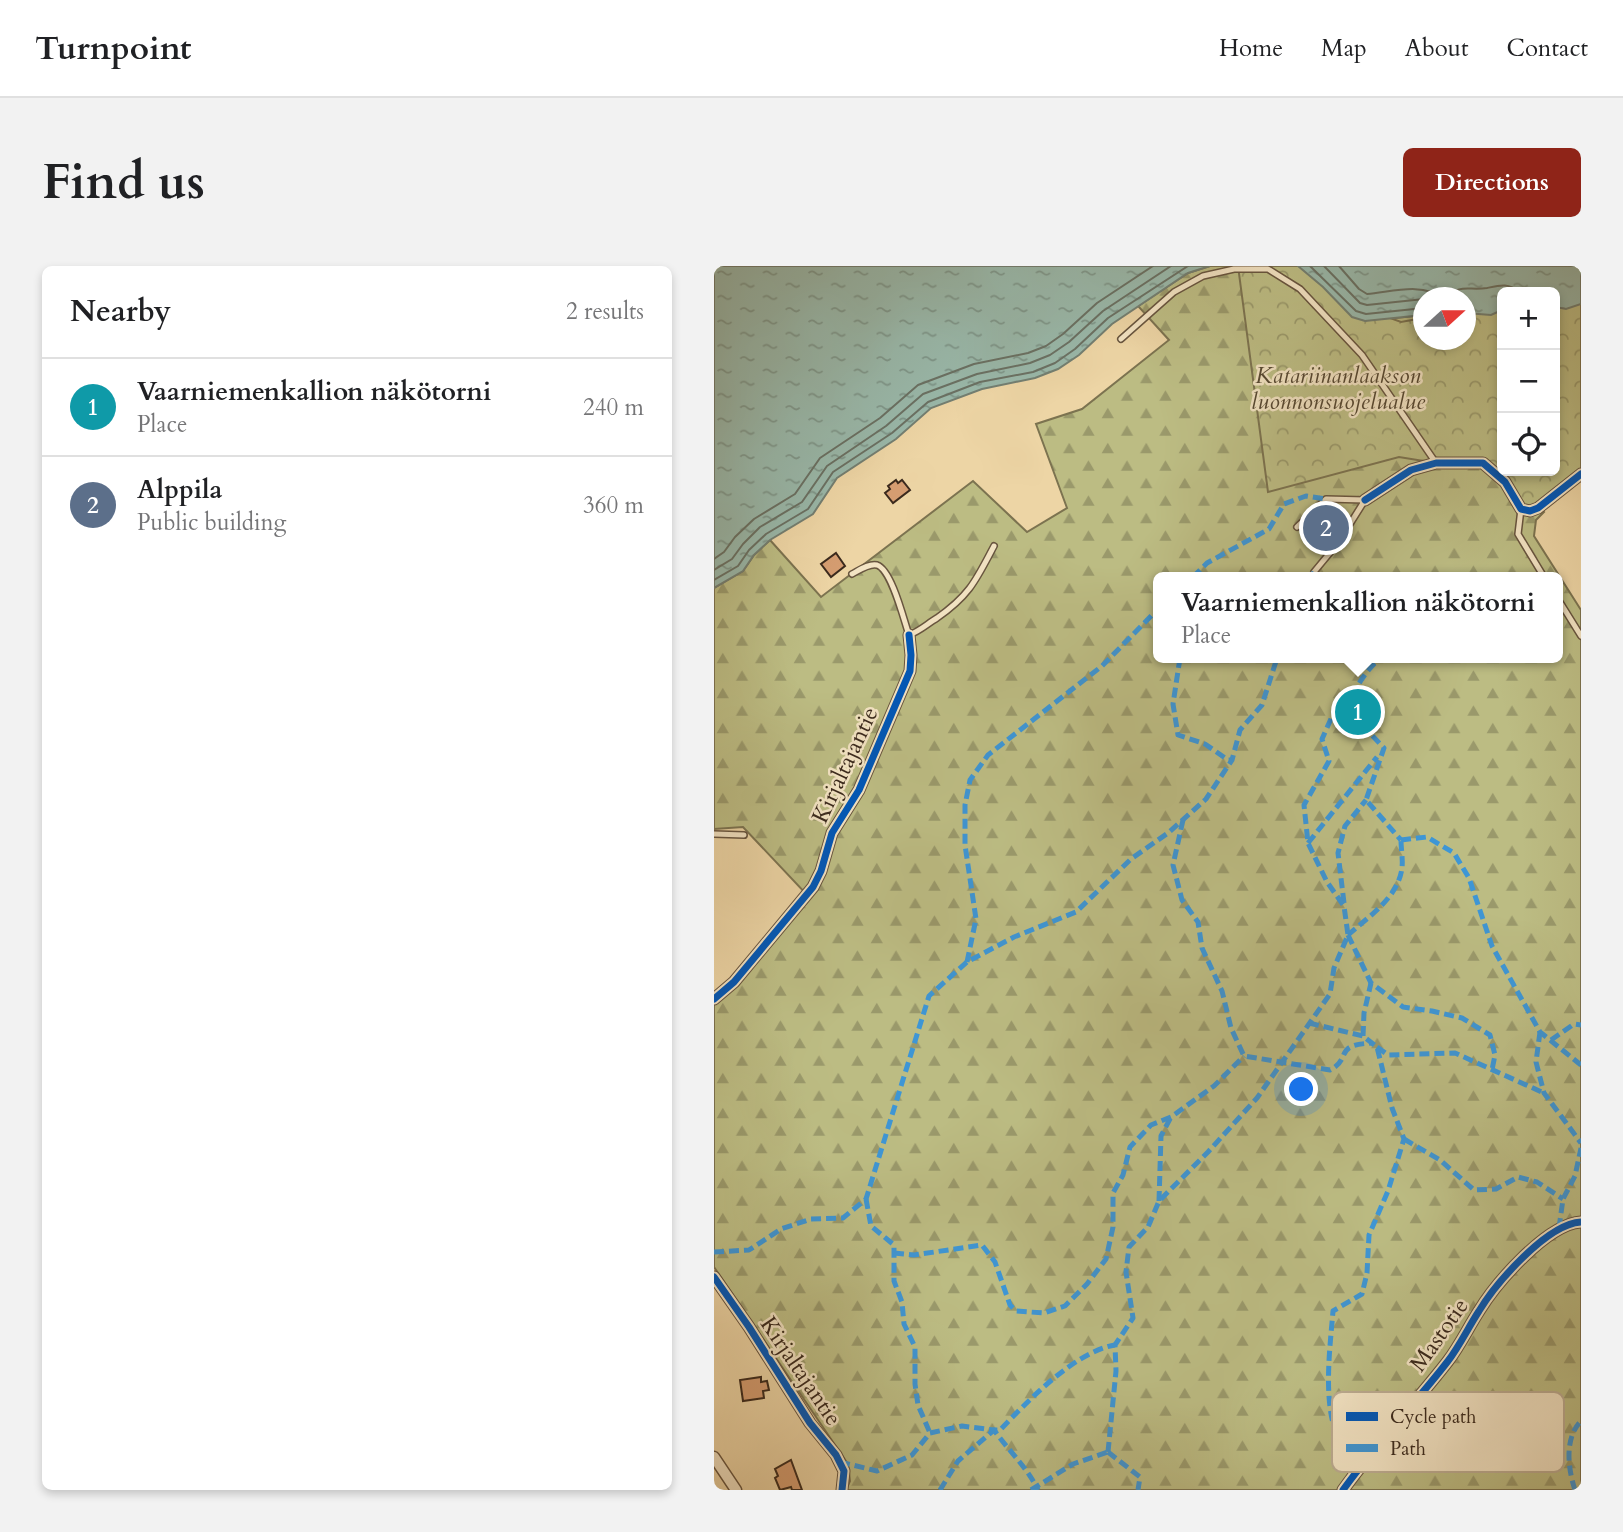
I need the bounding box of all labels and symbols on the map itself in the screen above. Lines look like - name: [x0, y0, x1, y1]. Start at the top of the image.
- north arrow: [1413, 287, 1476, 350]
- park label: Katariinanlaakson luonnonsuojelualue: [1251, 360, 1425, 417]
- pin: 2: [1303, 502, 1349, 554]
- pin: 1: [1335, 686, 1381, 738]
- street label: Kirjaltajantie: [805, 702, 885, 828]
- your location: [1284, 1072, 1318, 1106]
- street label: Mastotie: [1402, 1292, 1476, 1378]
- street label: Kirjaltajantie: [753, 1310, 849, 1432]
- legend: [1332, 1392, 1564, 1472]
- text: Cycle path: [1390, 1404, 1477, 1430]
- text: Path: [1390, 1436, 1426, 1462]

